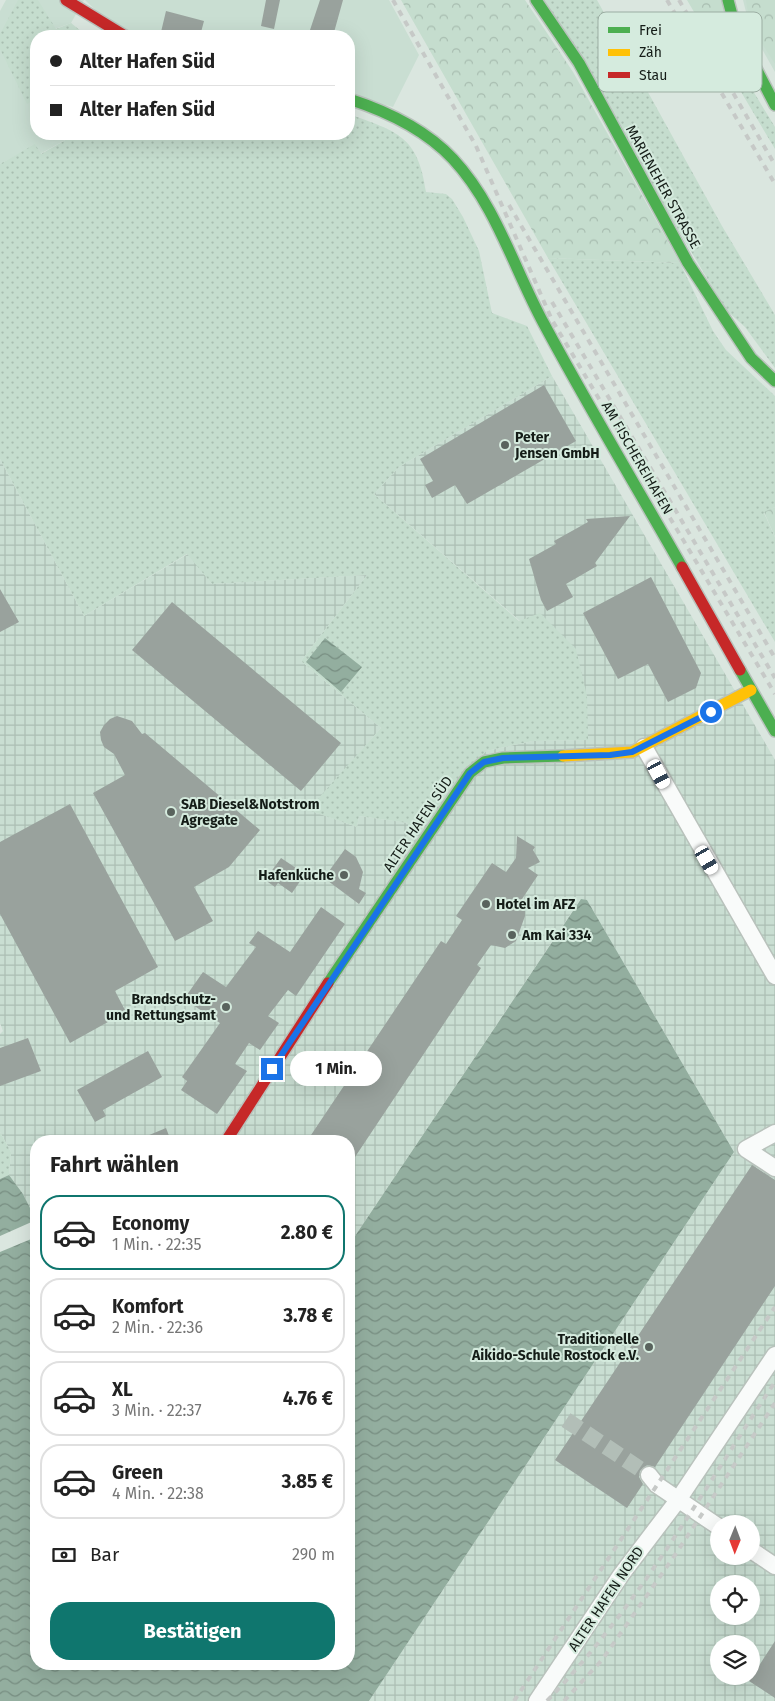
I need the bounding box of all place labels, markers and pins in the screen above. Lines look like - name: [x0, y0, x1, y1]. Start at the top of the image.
- place label: Peter Jensen GmbH: [514, 429, 600, 462]
- marker: Peter Jensen GmbH: [499, 439, 511, 451]
- place label: SAB Diesel&Notstrom Agregate: [180, 796, 320, 829]
- marker: SAB Diesel&Notstrom Agregate: [165, 806, 177, 818]
- place label: Hafenküche: [258, 867, 334, 884]
- marker: Hafenküche: [338, 869, 350, 881]
- place label: Hotel im AFZ: [496, 896, 576, 913]
- marker: Hotel im AFZ: [480, 898, 492, 910]
- place label: Am Kai 334: [521, 927, 592, 944]
- marker: Am Kai 334: [506, 929, 518, 941]
- place label: Brandschutz- und Rettungsamt: [106, 991, 217, 1024]
- marker: Brandschutz- und Rettungsamt: [220, 1001, 232, 1013]
- place label: Traditionelle Aikido-Schule Rostock e.V.: [471, 1331, 639, 1364]
- marker: Traditionelle Aikido-Schule Rostock e.V.: [643, 1341, 655, 1353]

